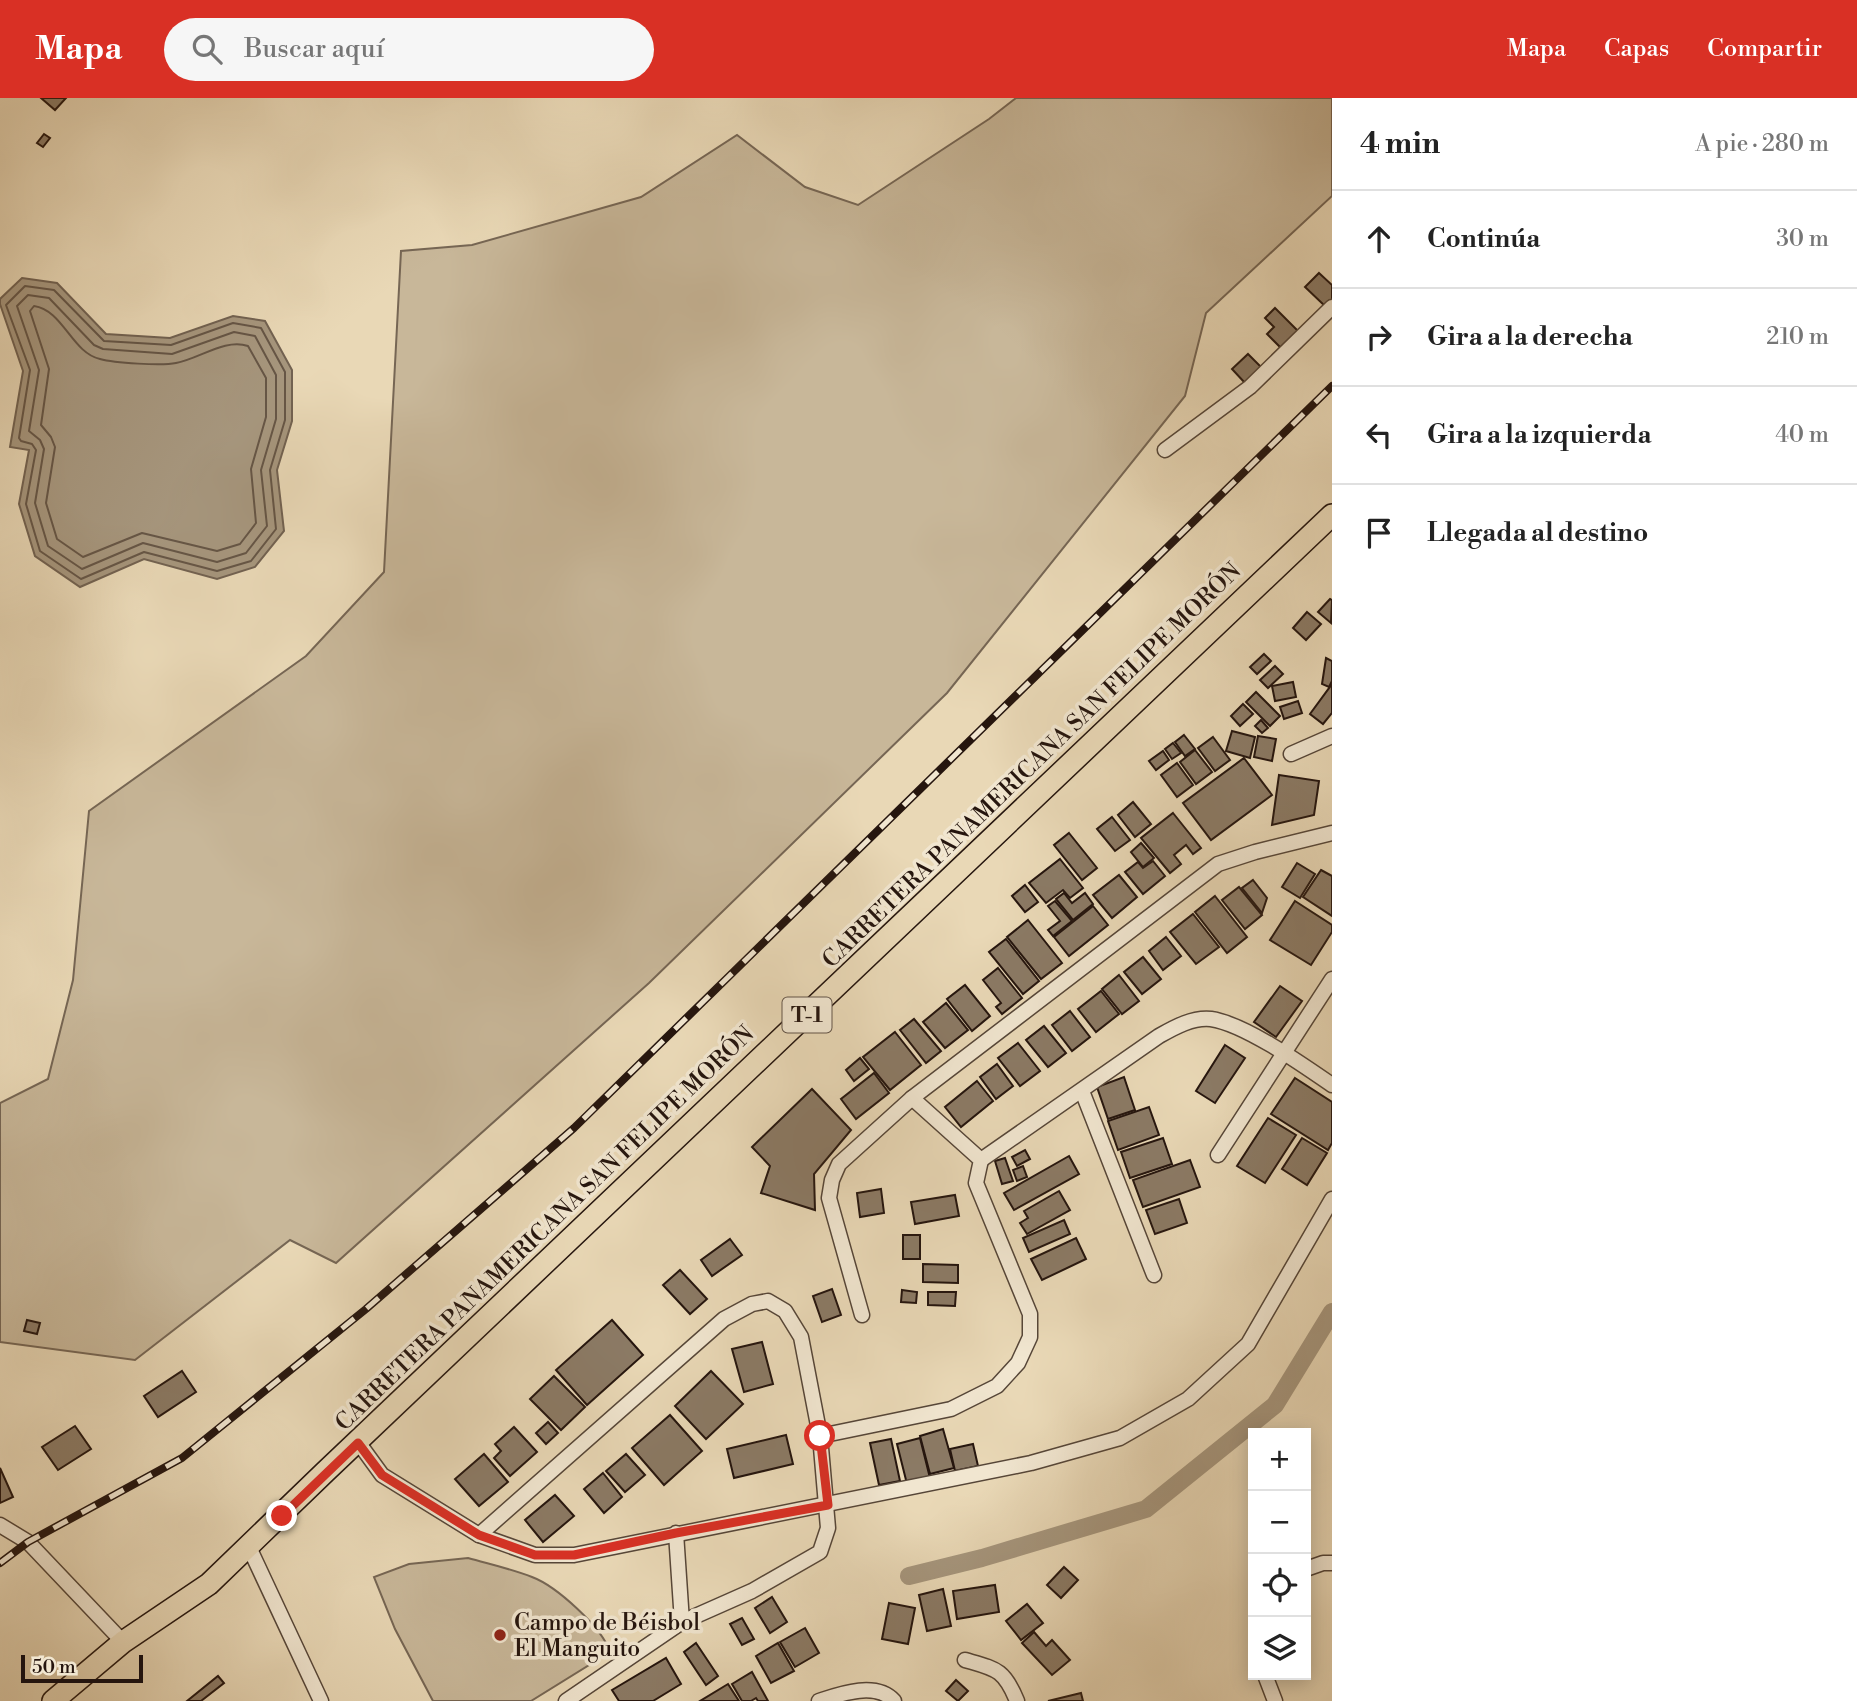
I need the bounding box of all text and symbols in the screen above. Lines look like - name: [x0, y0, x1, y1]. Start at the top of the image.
- search box: [164, 18, 654, 81]
- text: Mapa: [35, 29, 122, 70]
- icon: search: [188, 30, 226, 68]
- text: Buscar aquí: [244, 33, 384, 65]
- text: Mapa: [1507, 34, 1566, 64]
- text: Capas: [1604, 34, 1669, 64]
- text: Compartir: [1707, 34, 1822, 64]
- text: 4 min: [1360, 125, 1440, 163]
- text: A pie · 280 m: [1695, 130, 1829, 158]
- icon: ahead: [1360, 220, 1398, 258]
- text: Continúa: [1427, 223, 1540, 255]
- text: 30 m: [1776, 225, 1829, 253]
- icon: right: [1360, 318, 1398, 356]
- text: Gira a la derecha: [1427, 321, 1633, 353]
- text: 210 m: [1766, 323, 1829, 351]
- icon: left: [1360, 416, 1398, 454]
- text: Gira a la izquierda: [1427, 419, 1651, 451]
- text: 40 m: [1775, 421, 1829, 449]
- icon: arrive: [1360, 514, 1398, 552]
- text: Llegada al destino: [1427, 517, 1648, 549]
- street label: CARRETERA PANAMERICANA SAN FELIPE MORÓN: [814, 555, 1247, 974]
- road number: T-1: [782, 998, 832, 1032]
- street label: CARRETERA PANAMERICANA SAN FELIPE MORÓN: [327, 1018, 760, 1437]
- route start: [804, 1420, 835, 1451]
- map controls: [1248, 1428, 1311, 1680]
- button: +: [1248, 1428, 1311, 1491]
- button: −: [1248, 1491, 1311, 1554]
- route end: [266, 1500, 297, 1531]
- button: locate: [1248, 1554, 1311, 1617]
- place label: Campo de Béisbol El Manguito: [514, 1609, 700, 1663]
- button: layers: [1248, 1617, 1311, 1680]
- marker: Campo de Béisbol El Manguito: [492, 1627, 508, 1643]
- scale bar: [21, 1652, 144, 1684]
- text: 50 m: [32, 1655, 76, 1679]

